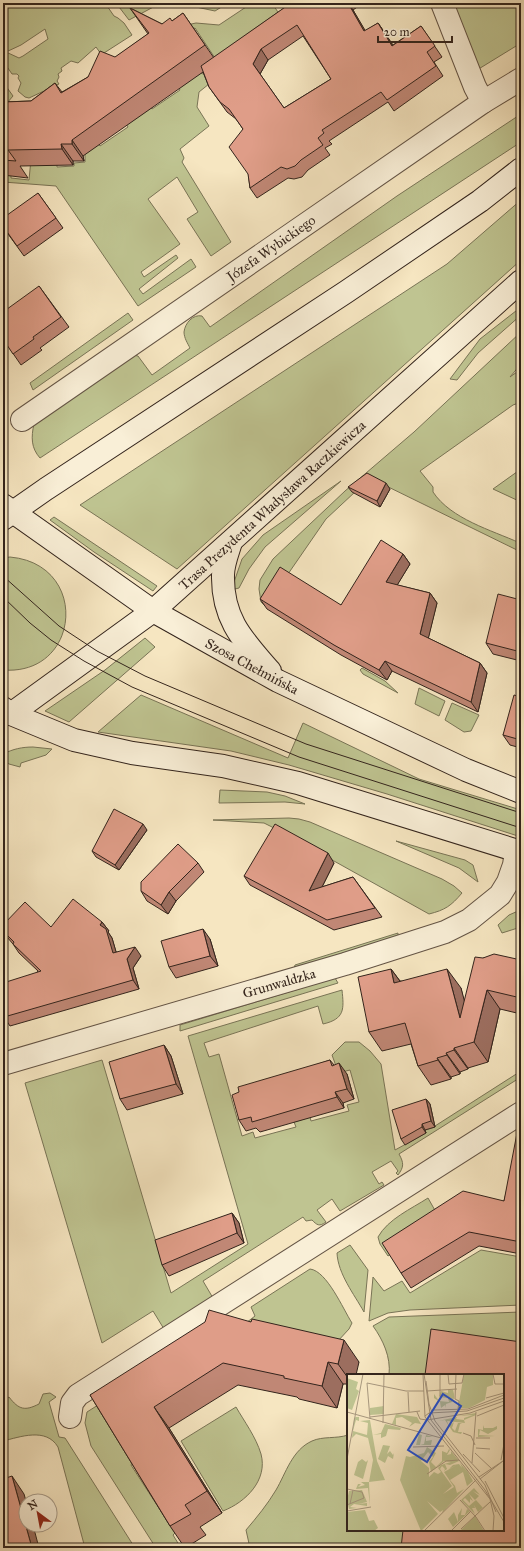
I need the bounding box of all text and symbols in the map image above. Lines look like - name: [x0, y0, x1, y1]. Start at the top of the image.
- scale bar: [378, 18, 452, 44]
- text: 20 m: [384, 25, 410, 39]
- street label: Józefa Wybickiego: [222, 211, 320, 287]
- street label: Trasa Prezydenta Władysława Raczkiewicza: [175, 417, 369, 594]
- street label: Szosa Chełmińska: [202, 635, 301, 698]
- street label: Grunwaldzka: [241, 965, 318, 1002]
- inset map: [347, 1374, 504, 1531]
- north arrow: [18, 1493, 58, 1533]
- text: N: [26, 1497, 41, 1513]

